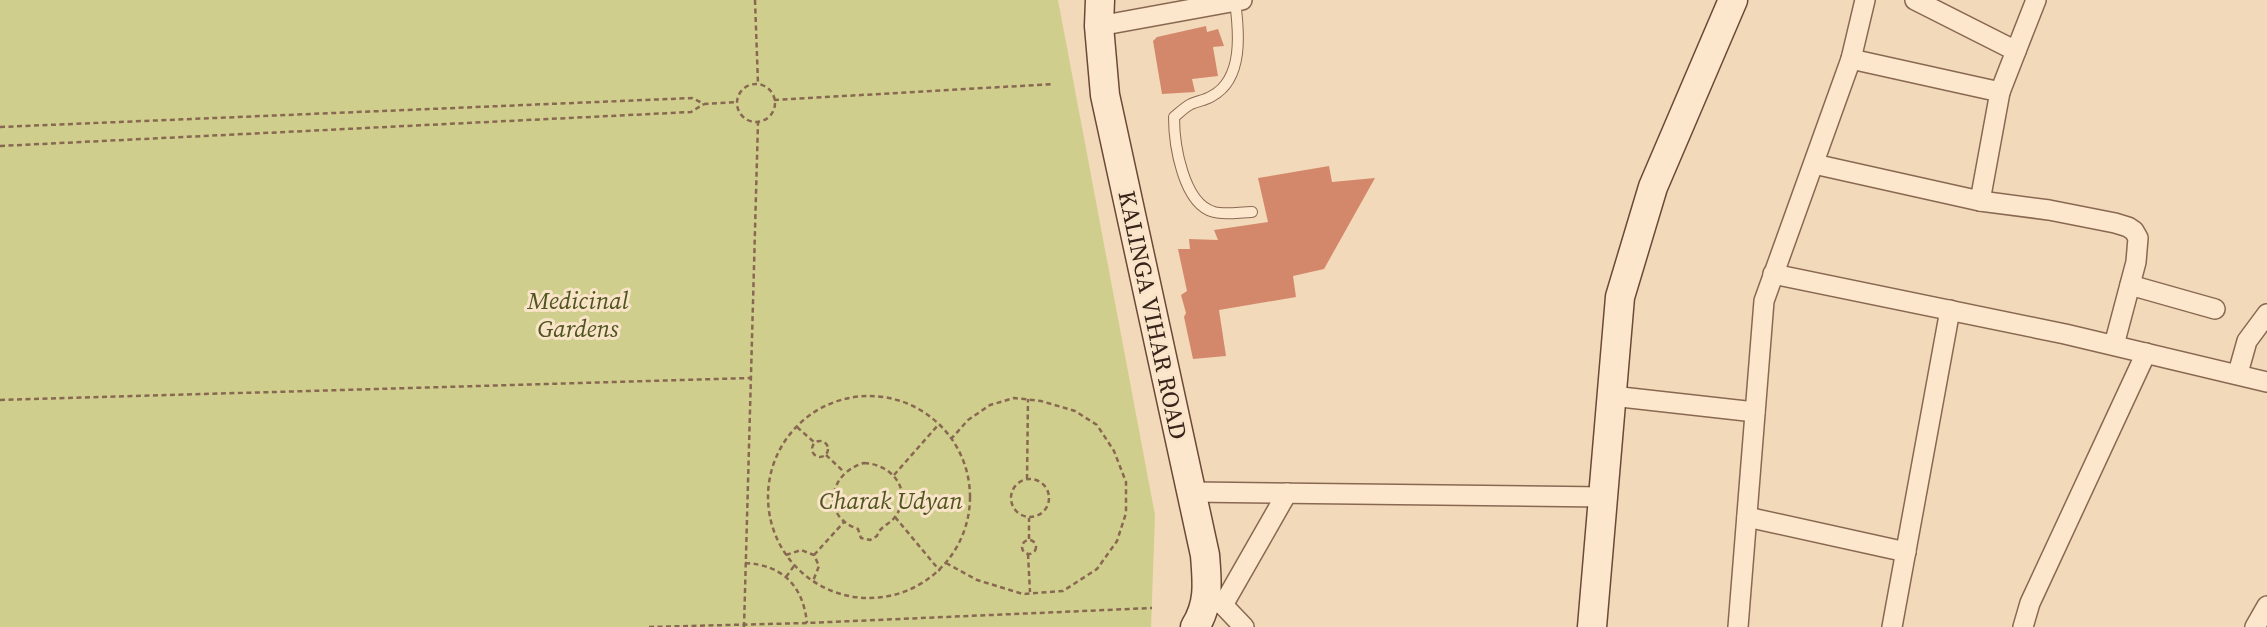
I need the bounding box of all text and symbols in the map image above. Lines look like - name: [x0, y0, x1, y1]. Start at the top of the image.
- street label: KALINGA VIHAR ROAD: [1111, 188, 1195, 442]
- park label: Medicinal Gardens: [527, 284, 629, 345]
- park label: Charak Udyan: [819, 484, 963, 517]

